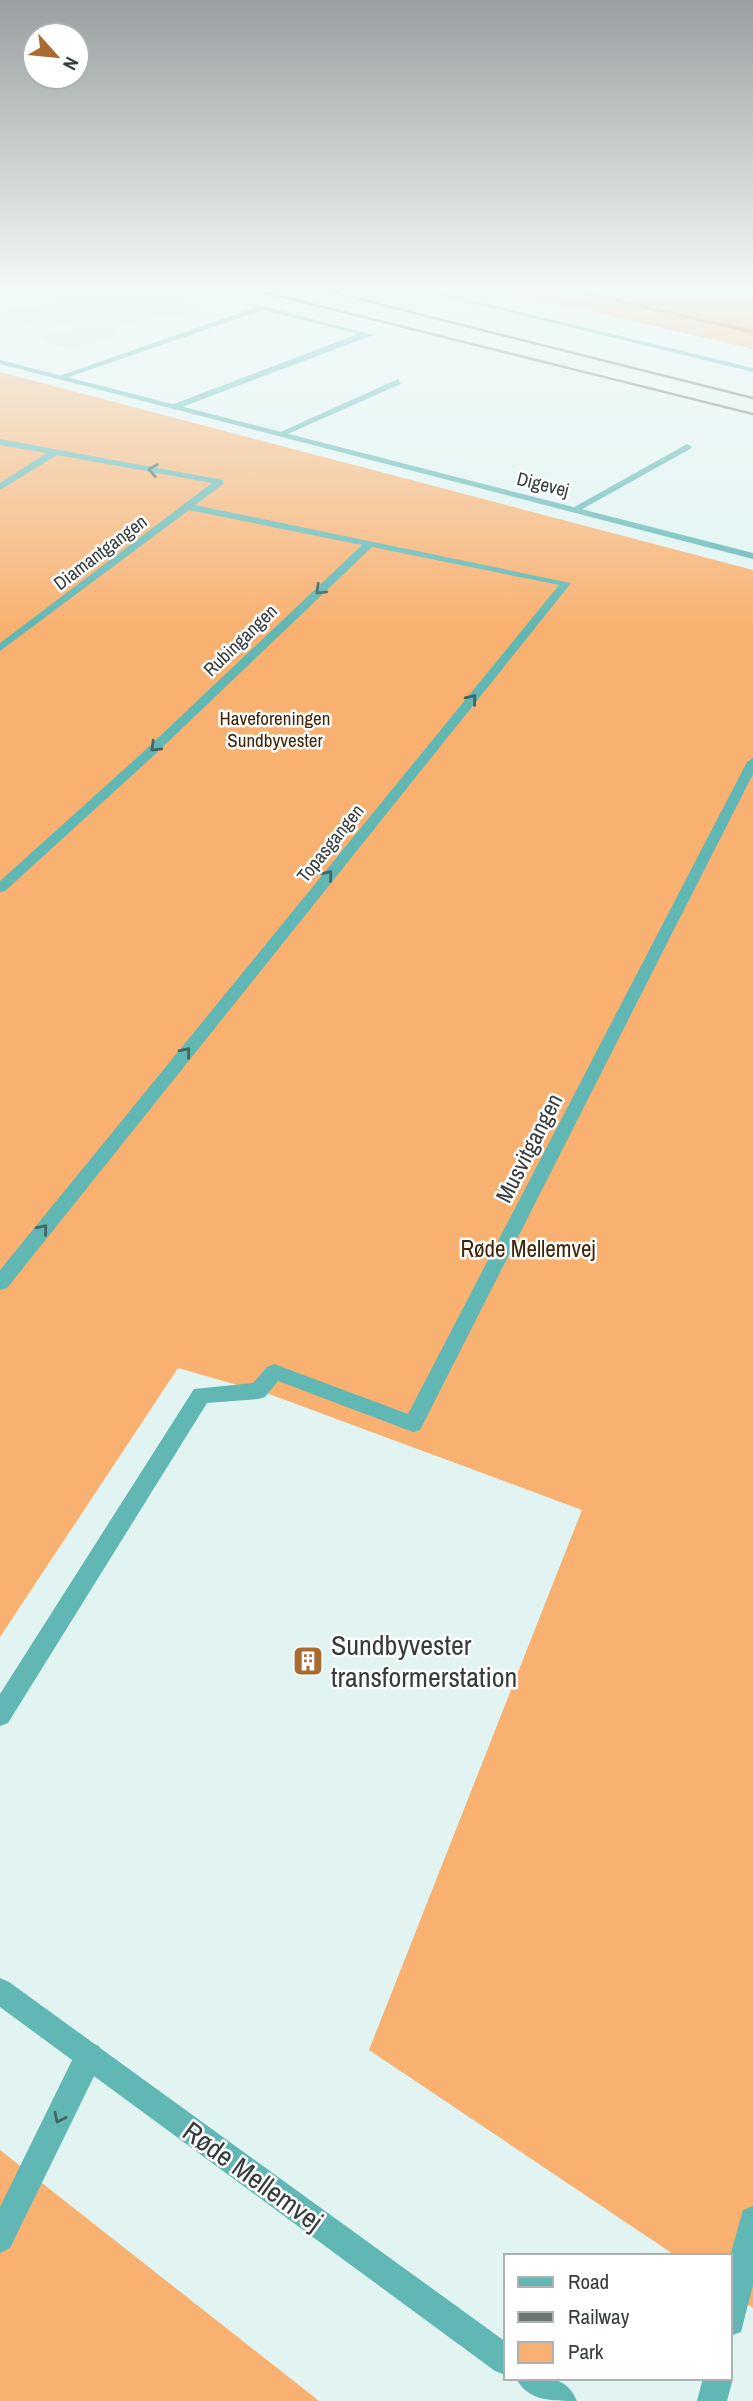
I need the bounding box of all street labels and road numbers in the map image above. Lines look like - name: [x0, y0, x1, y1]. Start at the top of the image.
- street label: Digevej: [514, 465, 572, 503]
- street label: Diamantgangen: [48, 508, 152, 596]
- street label: Rubingangen: [197, 598, 283, 682]
- street label: Topasgangen: [290, 798, 370, 888]
- street label: Musvitgangen: [488, 1088, 569, 1208]
- street label: Røde Mellemvej: [175, 2112, 331, 2240]

